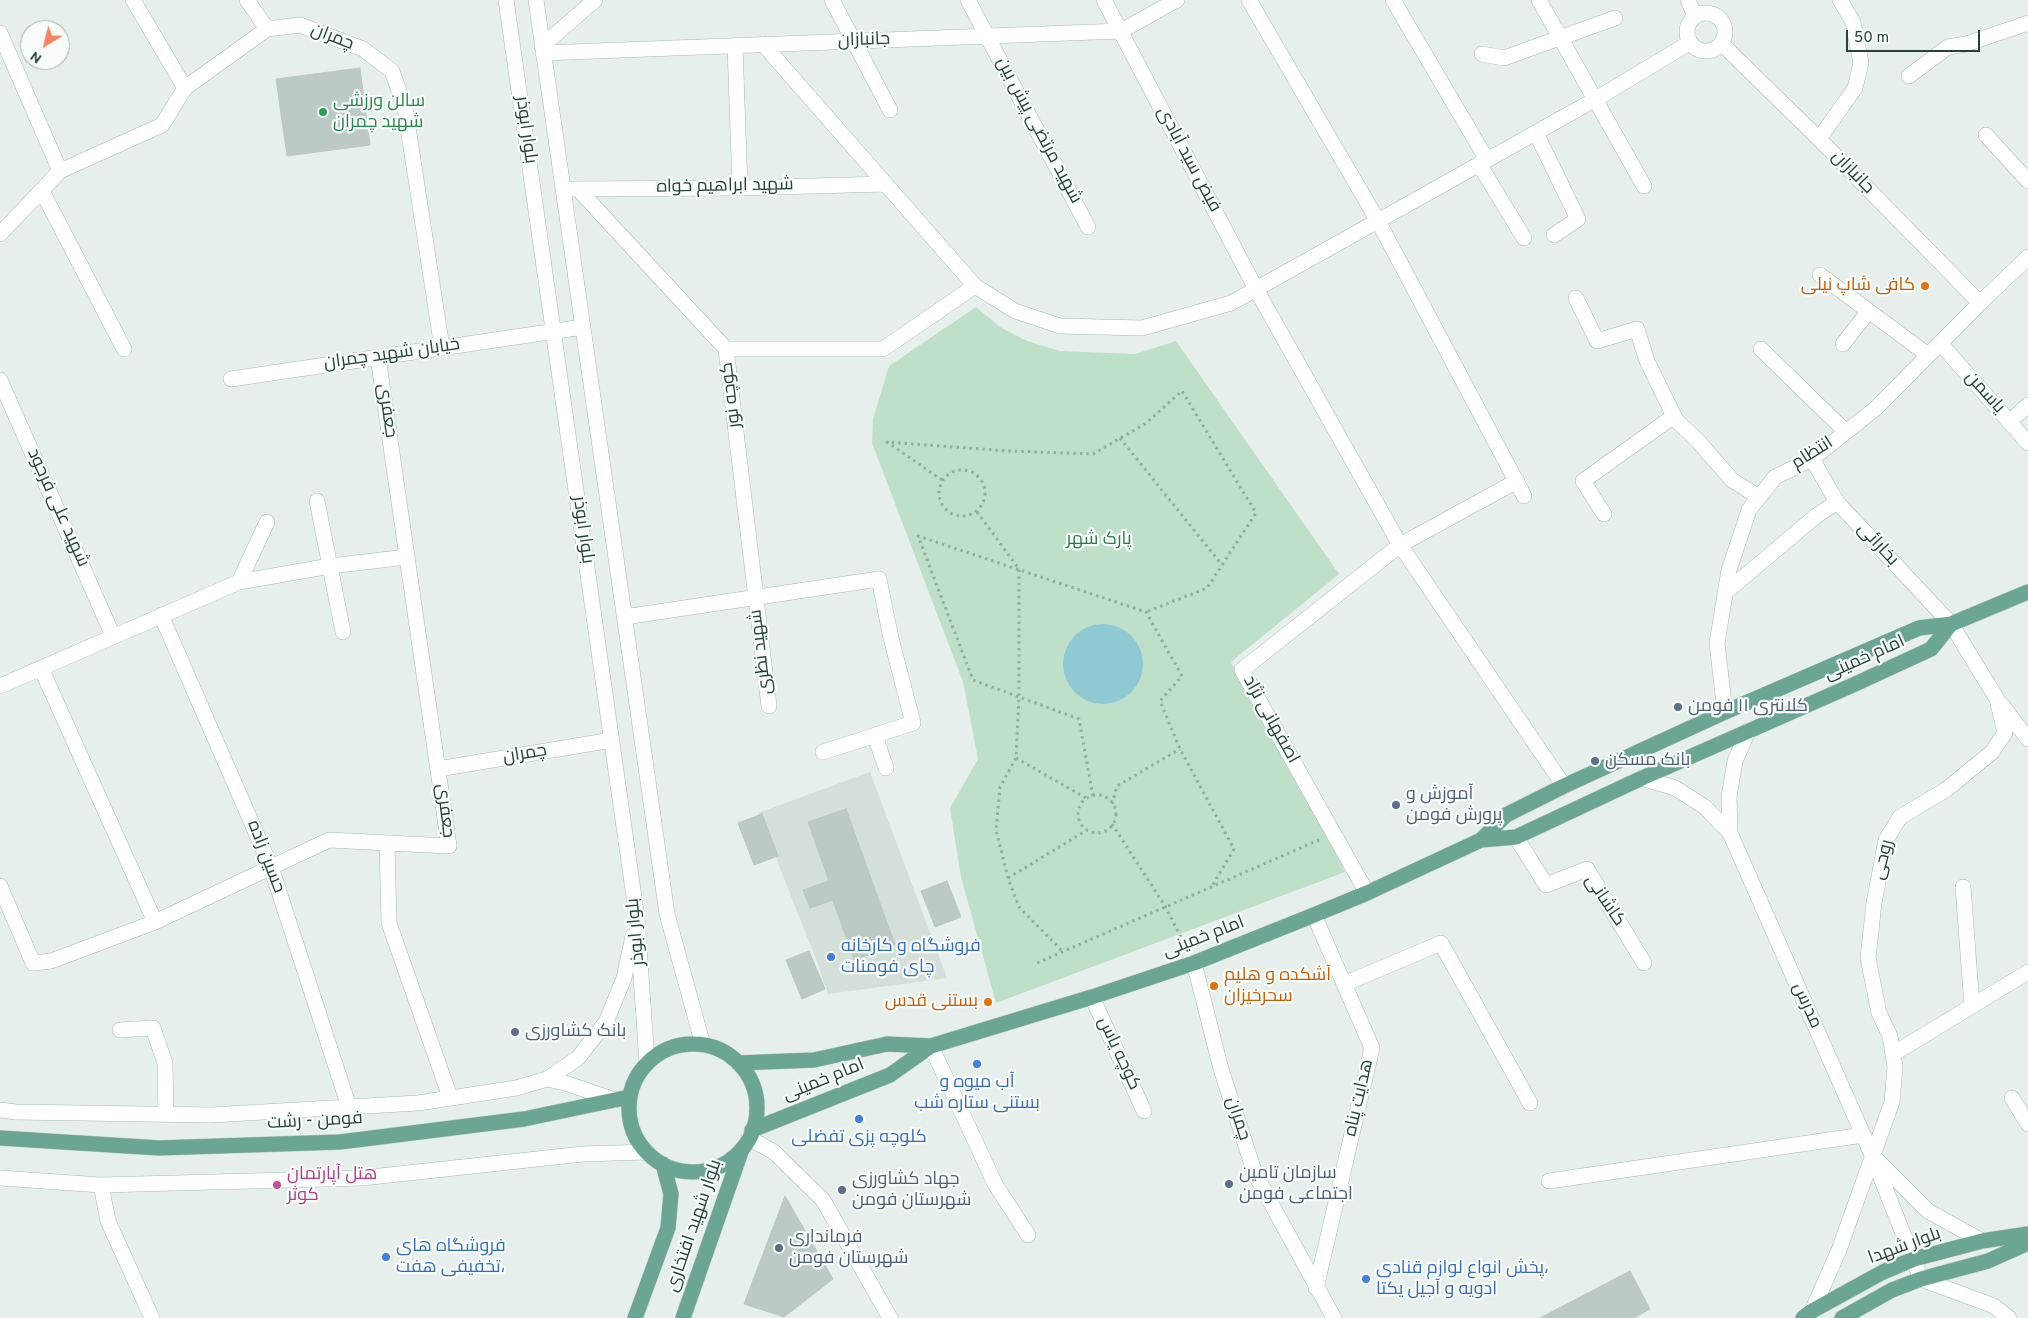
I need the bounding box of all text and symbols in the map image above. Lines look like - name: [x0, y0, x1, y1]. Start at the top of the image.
- north arrow: [20, 20, 70, 70]
- street label: چمران: [307, 20, 357, 56]
- scale bar: [1848, 20, 1982, 52]
- street label: جانبازان: [838, 29, 890, 53]
- text: 50 m: [1854, 29, 1889, 48]
- text: N: [27, 47, 46, 67]
- street label: شهید مرتضی پیش بین: [990, 54, 1086, 208]
- place label: سالن ورزشی شهید چمران: [333, 91, 425, 134]
- street label: بلوار ابوذر: [510, 95, 540, 165]
- street label: فیض سید آبادی: [1151, 104, 1225, 216]
- marker: سالن ورزشی شهید چمران: [317, 106, 329, 118]
- street label: جانبازان: [1826, 147, 1878, 199]
- street label: شهید ابراهیم خواه: [656, 175, 794, 199]
- place label: کافی شاپ نیلی: [1801, 275, 1915, 297]
- marker: کافی شاپ نیلی: [1919, 280, 1931, 292]
- street label: خیابان شهید چمران: [323, 335, 461, 375]
- street label: کوچه نور: [717, 361, 747, 429]
- street label: یاسمن: [1959, 367, 2009, 419]
- street label: جعفری: [372, 383, 400, 439]
- street label: انتظام: [1788, 433, 1838, 475]
- street label: شهید علی فرجود: [21, 445, 93, 571]
- street label: بلوار ابوذر: [567, 495, 597, 565]
- street label: بخارائی: [1852, 519, 1902, 571]
- park label: پارک شهر: [1066, 529, 1132, 551]
- street label: شهید نظری: [746, 608, 778, 696]
- street label: امام خمینی: [1821, 632, 1909, 686]
- street label: اصفهانی نژاد: [1237, 672, 1303, 768]
- place label: کلانتری ۱۱ فومن: [1688, 696, 1808, 718]
- marker: کلانتری ۱۱ فومن: [1672, 701, 1684, 713]
- street label: چمران: [501, 741, 549, 769]
- place label: بانک مسکن: [1605, 750, 1690, 772]
- marker: بانک مسکن: [1589, 755, 1601, 767]
- street label: جعفری: [430, 783, 458, 839]
- place label: آموزش و پرورش فومن: [1406, 784, 1502, 826]
- marker: آموزش و پرورش فومن: [1390, 799, 1402, 811]
- street label: حسین زاده: [241, 817, 289, 897]
- street label: روحی: [1869, 838, 1899, 882]
- street label: کاشانی: [1579, 871, 1629, 931]
- street label: بلوار ابوذر: [623, 897, 651, 967]
- street label: امام خمینی: [1160, 913, 1248, 963]
- place label: فروشگاه و کارخانه چای فومنات: [841, 936, 981, 979]
- marker: فروشگاه و کارخانه چای فومنات: [825, 951, 837, 963]
- place label: آشکده و هلیم سحرخیزان: [1224, 965, 1331, 1008]
- marker: آشکده و هلیم سحرخیزان: [1208, 980, 1220, 992]
- street label: مدرس: [1786, 980, 1826, 1032]
- place label: بستنی قدس: [885, 991, 978, 1013]
- marker: بستنی قدس: [982, 996, 994, 1008]
- street label: کوچه یاس: [1092, 1014, 1144, 1094]
- place label: بانک کشاورزی: [525, 1021, 626, 1043]
- marker: بانک کشاورزی: [509, 1026, 521, 1038]
- street label: امام خمینی: [780, 1055, 868, 1107]
- street label: هدایت پناه: [1341, 1057, 1379, 1139]
- marker: آب میوه و بستنی ستاره شب: [971, 1058, 983, 1070]
- place label: آب میوه و بستنی ستاره شب: [914, 1072, 1040, 1114]
- street label: چمران: [1220, 1095, 1254, 1143]
- street label: فومن - رشت: [267, 1109, 363, 1135]
- marker: کلوچه پزی تفضلی: [853, 1113, 865, 1125]
- place label: کلوچه پزی تفضلی: [791, 1127, 927, 1149]
- street label: بلوار شهید افتخاری: [662, 1157, 728, 1295]
- place label: سازمان تامین اجتماعی فومن: [1239, 1163, 1353, 1206]
- place label: هتل آپارتمان کوثر: [287, 1164, 377, 1206]
- place label: جهاد کشاورزی شهرستان فومن: [852, 1169, 971, 1212]
- marker: سازمان تامین اجتماعی فومن: [1223, 1178, 1235, 1190]
- marker: هتل آپارتمان کوثر: [271, 1179, 283, 1191]
- marker: جهاد کشاورزی شهرستان فومن: [836, 1184, 848, 1196]
- street label: بلوار شهدا: [1866, 1224, 1944, 1270]
- place label: فرمانداری شهرستان فومن: [789, 1227, 908, 1270]
- place label: فروشگاه های تخفیفی هفت،: [396, 1236, 506, 1278]
- marker: فرمانداری شهرستان فومن: [773, 1242, 785, 1254]
- marker: فروشگاه های تخفیفی هفت،: [380, 1251, 392, 1263]
- place label: پخش انواع لوازم قنادی، ادویه و آجیل یکتا: [1376, 1258, 1548, 1300]
- marker: پخش انواع لوازم قنادی، ادویه و آجیل یکتا: [1360, 1273, 1372, 1285]

